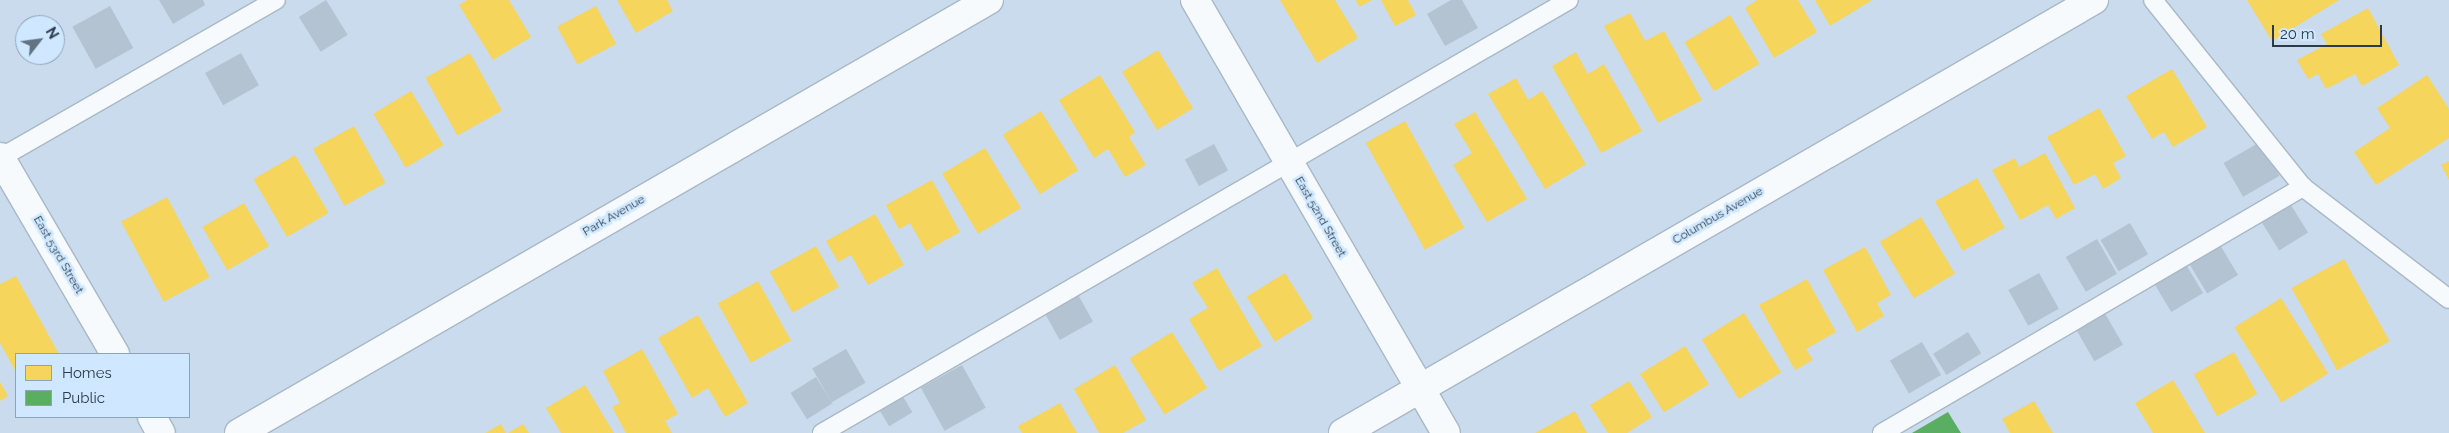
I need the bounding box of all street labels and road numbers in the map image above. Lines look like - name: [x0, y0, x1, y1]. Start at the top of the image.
- street label: East 52nd Street: [1291, 174, 1349, 260]
- street label: Columbus Avenue: [1670, 184, 1766, 248]
- street label: Park Avenue: [580, 192, 648, 240]
- street label: East 53rd Street: [30, 214, 86, 296]

